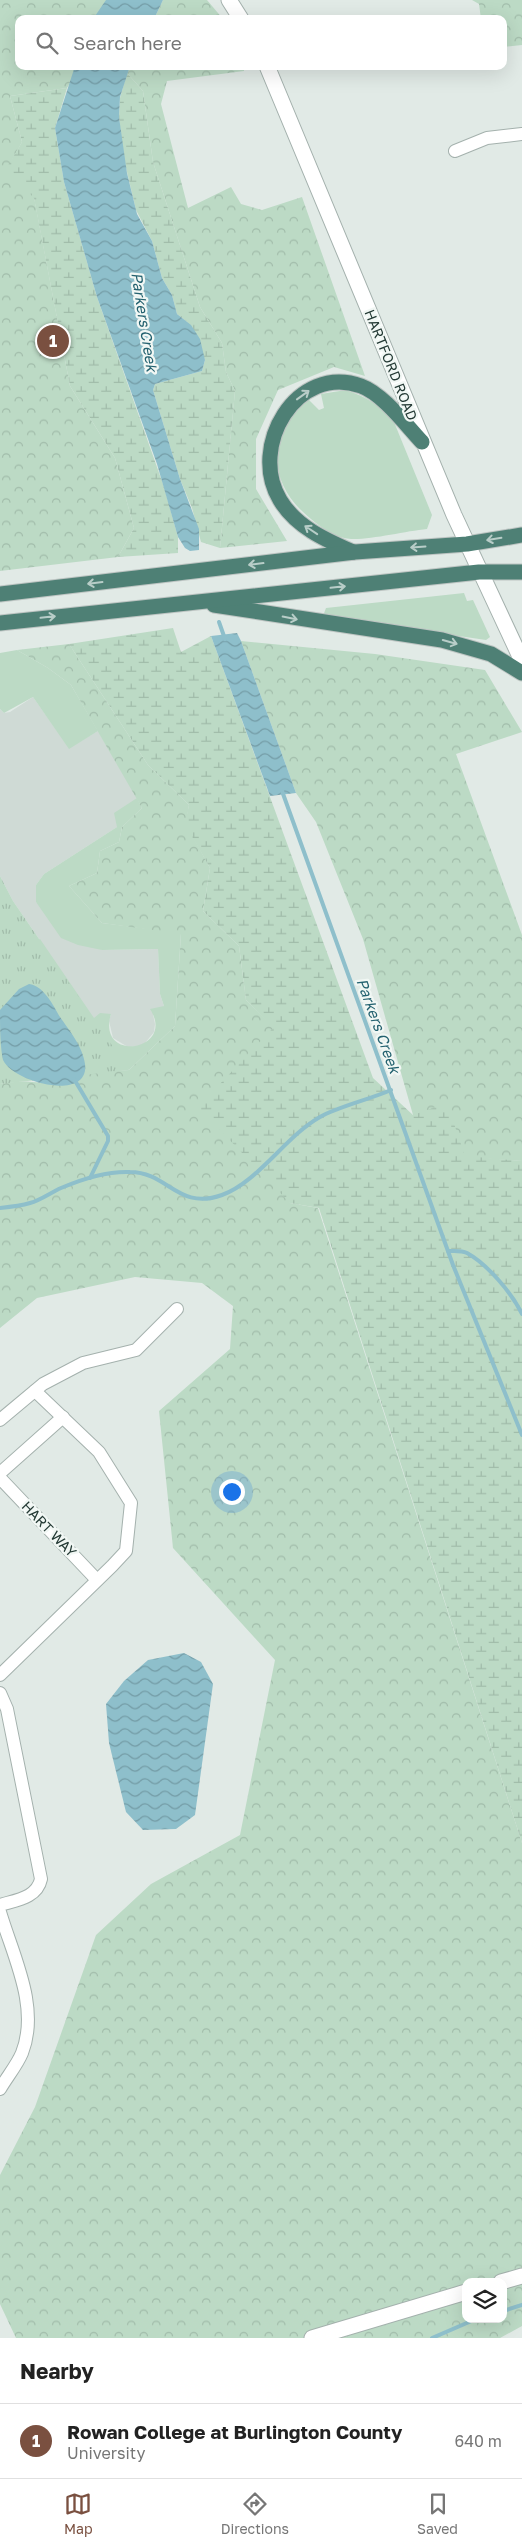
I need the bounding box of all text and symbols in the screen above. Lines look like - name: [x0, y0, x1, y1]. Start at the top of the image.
- search box: [15, 15, 507, 70]
- icon: search: [33, 29, 61, 57]
- text: Search here: [73, 31, 182, 54]
- water label: Parkers Creek: [128, 271, 162, 374]
- street label: HARTFORD ROAD: [361, 307, 422, 423]
- pin: 1: [37, 322, 69, 360]
- one-way arrow: [296, 390, 310, 400]
- one-way arrow: [305, 525, 319, 535]
- one-way arrow: [487, 535, 503, 545]
- one-way arrow: [410, 542, 426, 551]
- one-way arrow: [249, 559, 265, 569]
- one-way arrow: [87, 578, 103, 588]
- one-way arrow: [330, 582, 346, 592]
- one-way arrow: [40, 612, 56, 622]
- one-way arrow: [281, 614, 297, 624]
- one-way arrow: [442, 638, 458, 648]
- water label: Parkers Creek: [353, 975, 405, 1077]
- your location: [219, 1479, 245, 1505]
- street label: HART WAY: [19, 1497, 80, 1560]
- map controls: [462, 2278, 507, 2323]
- button: layers: [462, 2278, 507, 2323]
- text: Nearby: [20, 2358, 94, 2384]
- text: Rowan College at Burlington County: [67, 2420, 403, 2443]
- text: 1: [32, 2431, 40, 2451]
- text: 640 m: [454, 2431, 502, 2451]
- text: University: [67, 2443, 145, 2463]
- tab: Map: [64, 2490, 93, 2537]
- tab: Directions: [221, 2490, 289, 2537]
- tab: Saved: [417, 2490, 458, 2537]

